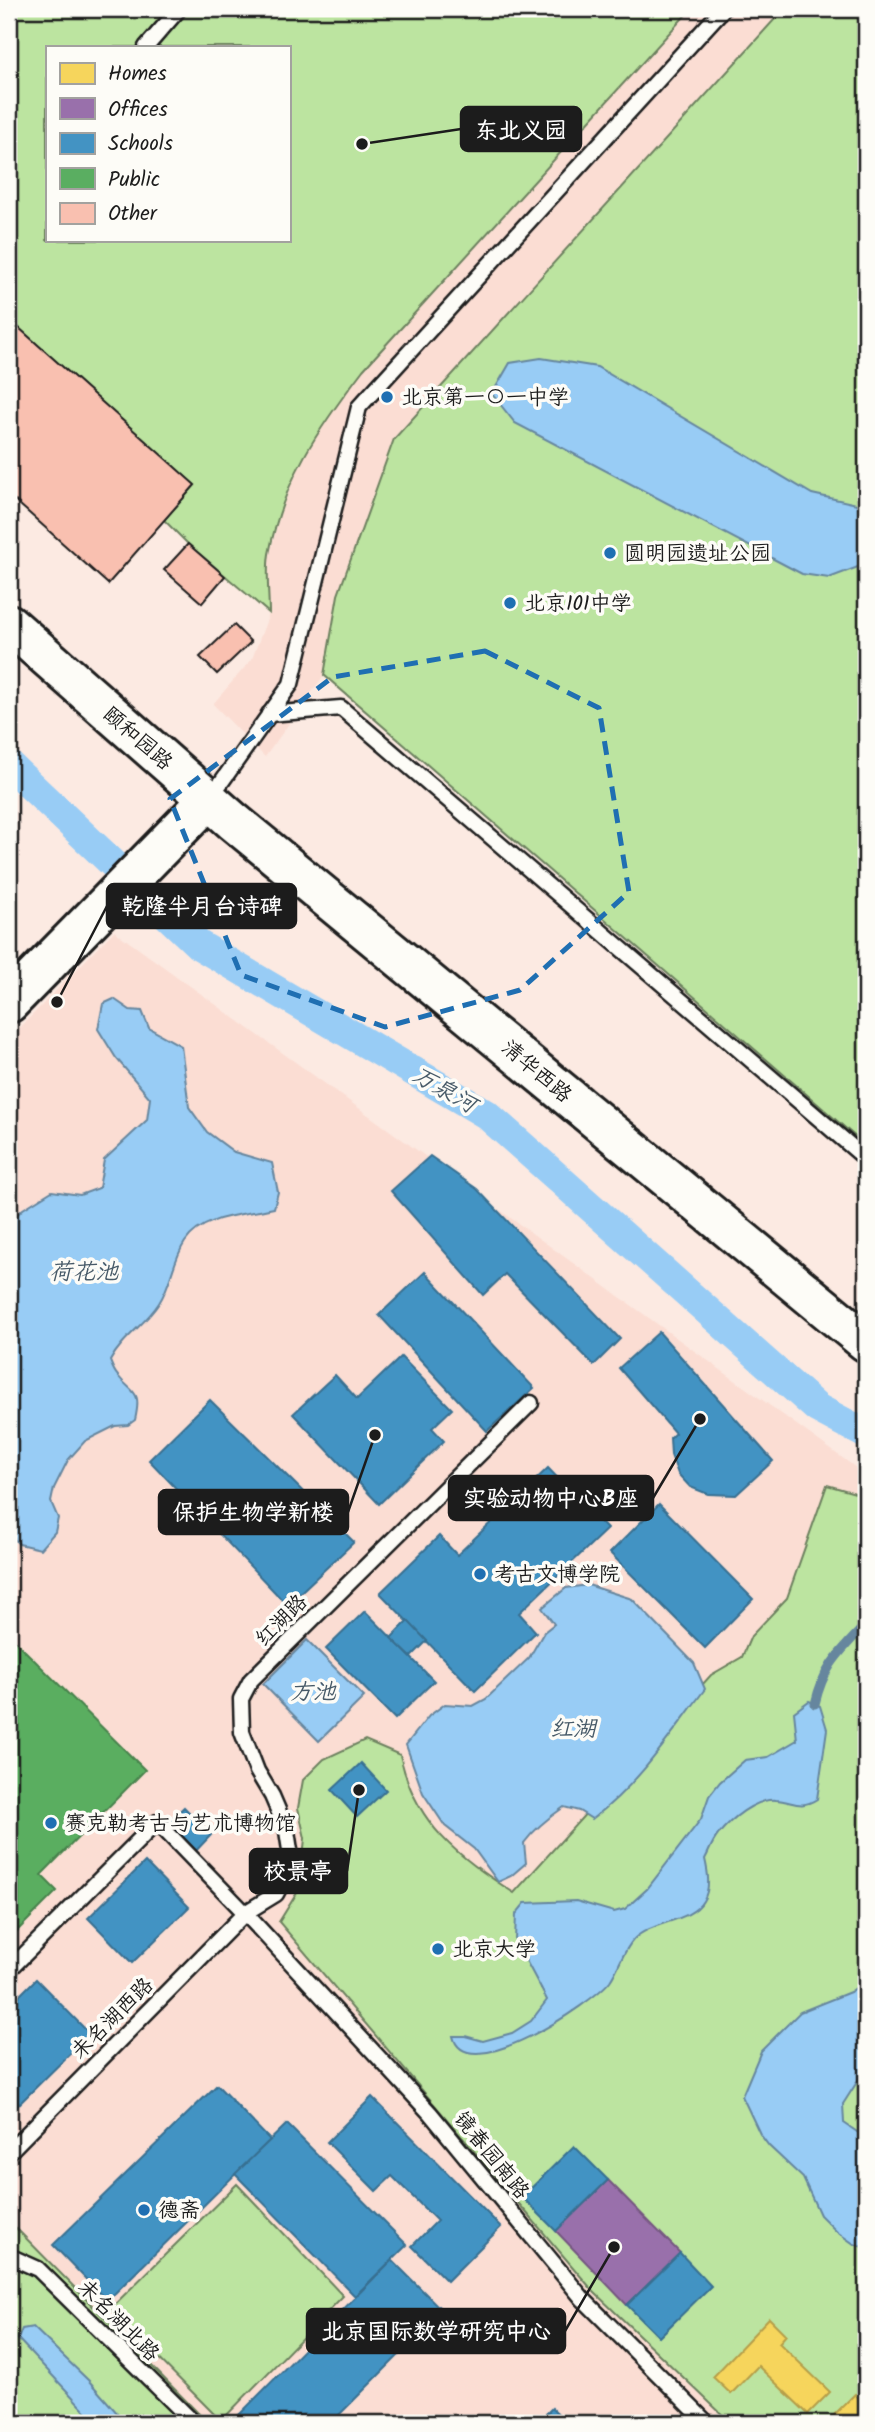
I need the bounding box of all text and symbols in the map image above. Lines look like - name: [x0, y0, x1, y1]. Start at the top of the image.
- legend: [46, 46, 290, 242]
- text: Homes: [108, 58, 167, 91]
- text: Offices: [108, 94, 168, 127]
- callout: 东北义园: [461, 107, 581, 151]
- text: 东北义园: [475, 114, 567, 150]
- text: Schools: [108, 128, 173, 161]
- text: Public: [108, 164, 160, 197]
- text: Other: [108, 198, 158, 231]
- place label: 北京第一〇一中学: [401, 382, 569, 415]
- marker: 北京第一〇一中学: [379, 389, 395, 405]
- place label: 圆明园遗址公园: [624, 538, 771, 571]
- marker: 圆明园遗址公园: [602, 545, 618, 561]
- place label: 北京101中学: [524, 588, 632, 621]
- marker: 北京101中学: [502, 595, 518, 611]
- street label: 颐和园路: [94, 699, 180, 779]
- callout: 乾隆半月台诗碑: [107, 884, 296, 928]
- text: 乾隆半月台诗碑: [122, 890, 283, 926]
- street label: 清华西路: [493, 1033, 579, 1112]
- water label: 万泉河: [405, 1058, 486, 1126]
- water label: 荷花池: [50, 1255, 120, 1291]
- callout: 实验动物中心B座: [449, 1476, 653, 1520]
- text: 实验动物中心B座: [463, 1482, 639, 1518]
- callout: 保护生物学新楼: [159, 1490, 348, 1534]
- text: 保护生物学新楼: [173, 1496, 334, 1532]
- place label: 考古文博学院: [494, 1559, 620, 1592]
- marker: 考古文博学院: [472, 1566, 488, 1582]
- street label: 红湖路: [248, 1587, 316, 1655]
- water label: 方池: [290, 1675, 337, 1711]
- water label: 红湖: [550, 1712, 598, 1748]
- place label: 赛克勒考古与艺术博物馆: [65, 1808, 296, 1841]
- marker: 赛克勒考古与艺术博物馆: [43, 1815, 59, 1831]
- callout: 校景亭: [250, 1849, 347, 1893]
- text: 校景亭: [264, 1855, 333, 1891]
- place label: 北京大学: [452, 1934, 536, 1967]
- marker: 北京大学: [430, 1941, 446, 1957]
- street label: 未名湖西路: [64, 1970, 162, 2068]
- street label: 镜春园南路: [445, 2105, 537, 2207]
- place label: 德斋: [158, 2195, 200, 2228]
- marker: 德斋: [136, 2202, 152, 2218]
- street label: 未名湖北路: [69, 2272, 167, 2370]
- callout: 北京国际数学研究中心: [307, 2309, 565, 2353]
- text: 北京国际数学研究中心: [321, 2315, 551, 2351]

